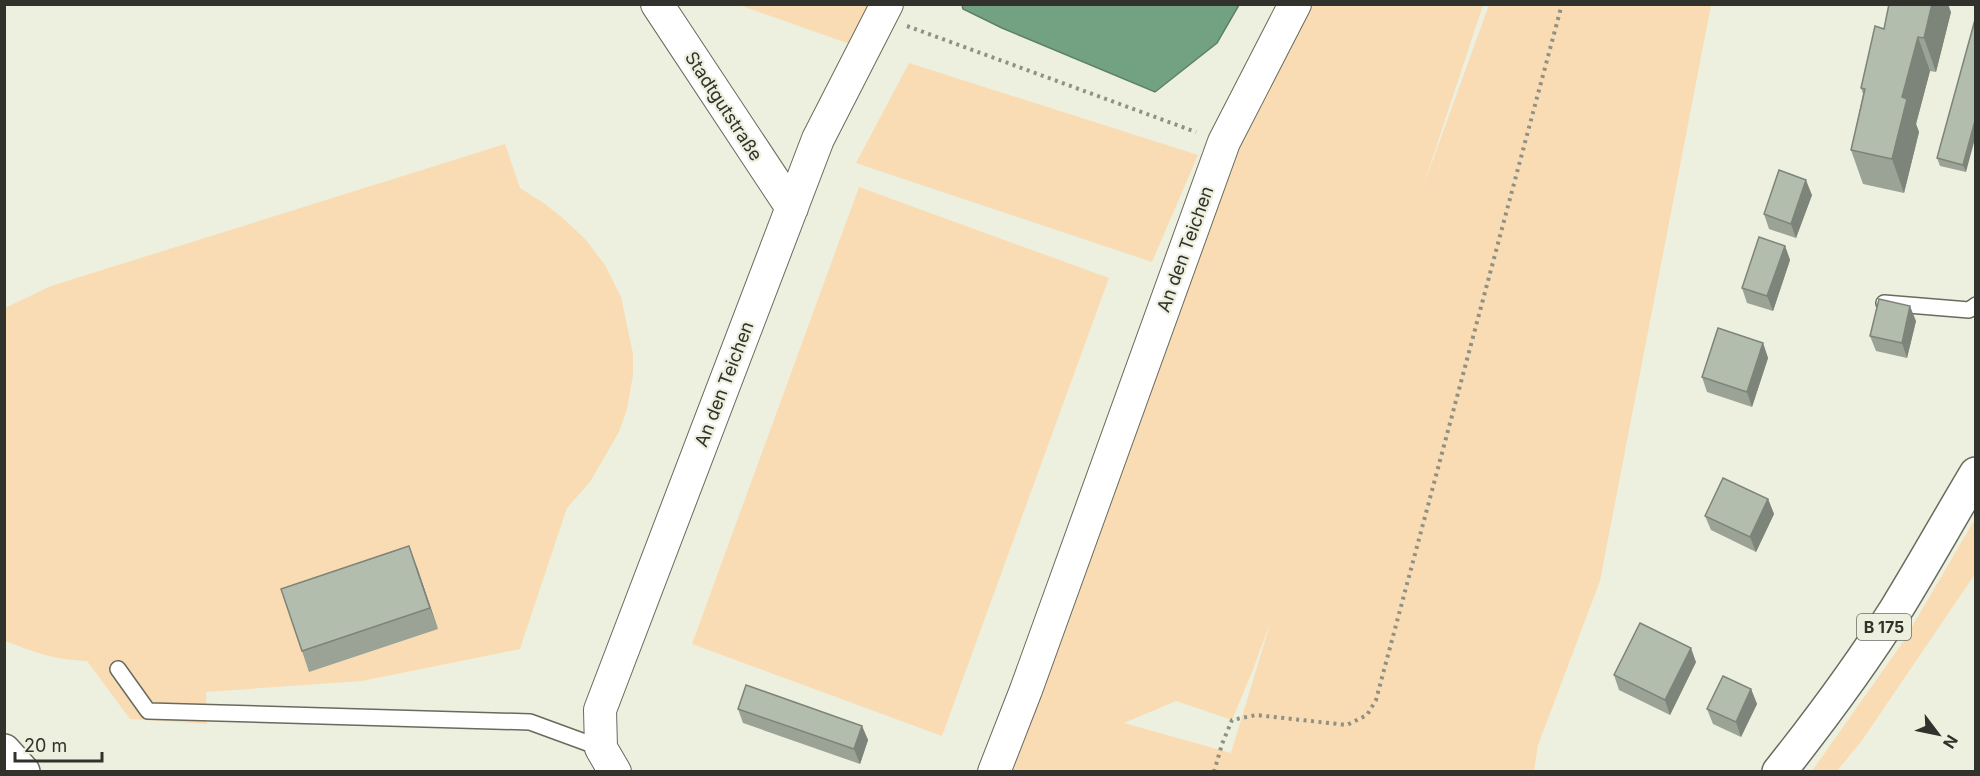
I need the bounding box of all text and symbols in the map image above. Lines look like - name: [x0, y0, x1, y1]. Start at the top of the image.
- street label: Stadtgutstraße: [681, 47, 767, 165]
- street label: An den Teichen: [1152, 183, 1218, 315]
- street label: An den Teichen: [690, 318, 758, 450]
- road number: B 175: [1857, 614, 1911, 640]
- north arrow: [1908, 704, 1968, 764]
- scale bar: [15, 725, 102, 763]
- text: N: [1939, 731, 1962, 752]
- text: 20 m: [24, 735, 67, 756]

